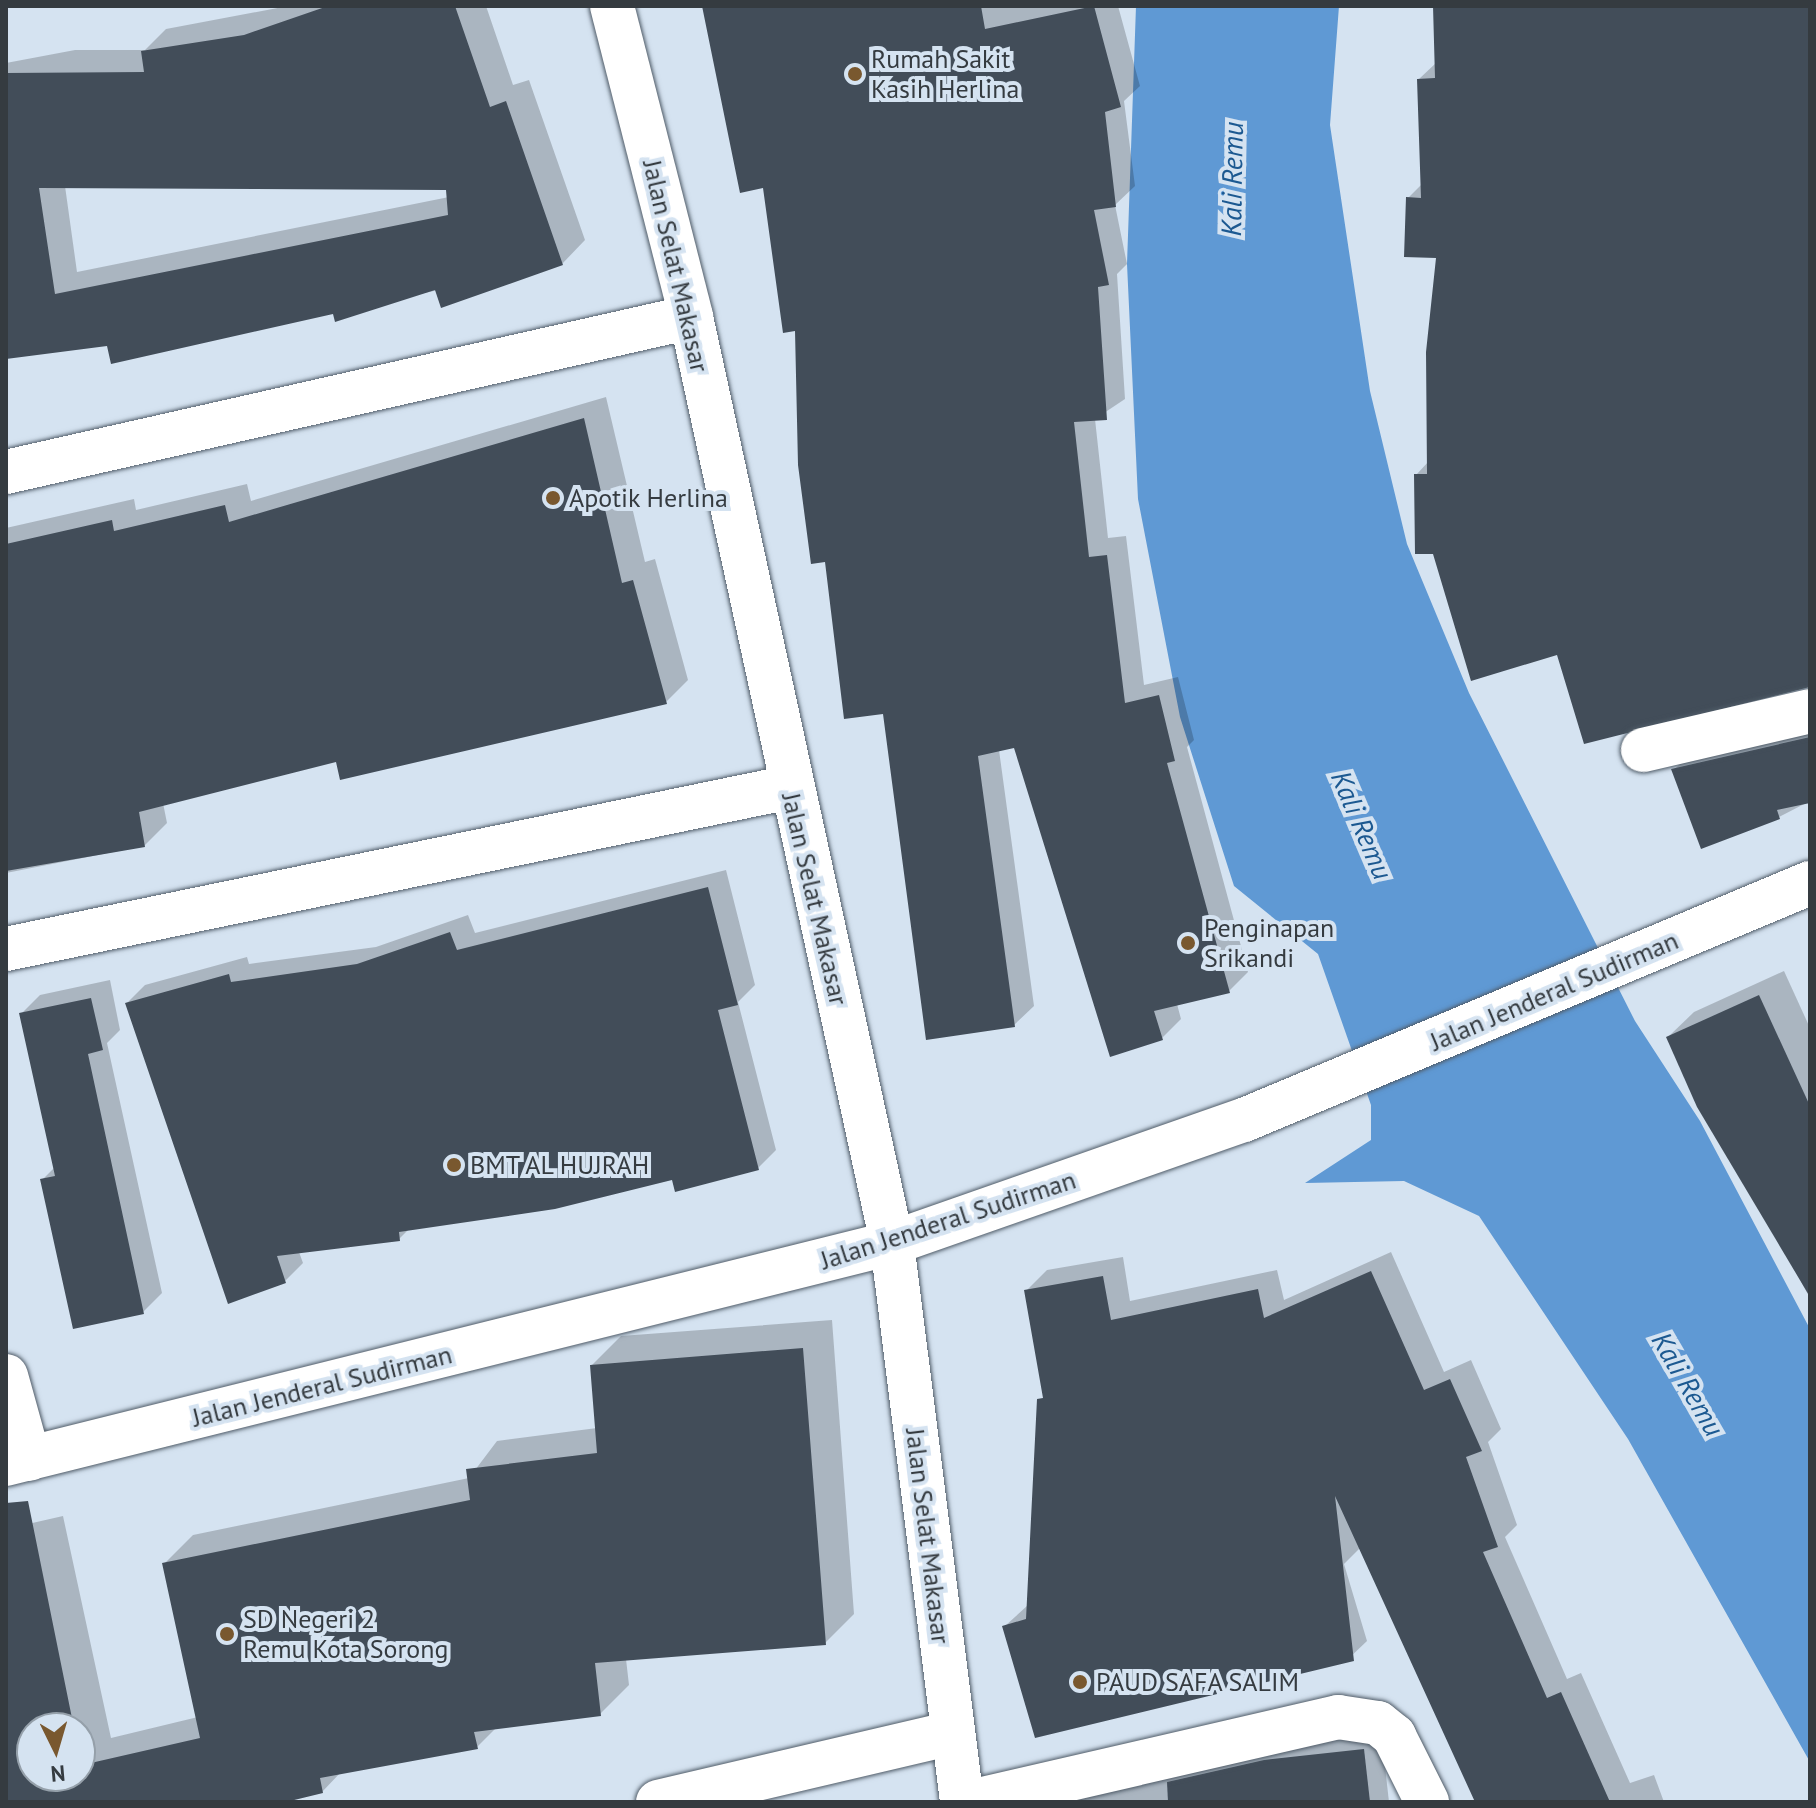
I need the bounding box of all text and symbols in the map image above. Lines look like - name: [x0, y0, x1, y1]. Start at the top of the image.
- place label: Rumah Sakit Kasih Herlina: [871, 43, 1019, 104]
- marker: Rumah Sakit Kasih Herlina: [846, 65, 864, 83]
- water label: Kali Remu: [1214, 121, 1250, 237]
- street label: Jalan Selat Makasar: [636, 157, 716, 375]
- place label: Apotik Herlina: [569, 482, 729, 514]
- marker: Apotik Herlina: [544, 489, 562, 507]
- water label: Kali Remu: [1324, 766, 1400, 884]
- street label: Jalan Selat Makasar: [775, 790, 855, 1008]
- place label: Penginapan Srikandi: [1204, 912, 1334, 974]
- street label: Jalan Jenderal Sudirman: [1425, 925, 1683, 1057]
- marker: Penginapan Srikandi: [1179, 934, 1197, 952]
- place label: BMT AL HUJRAH: [470, 1149, 652, 1181]
- marker: BMT AL HUJRAH: [445, 1156, 463, 1174]
- street label: Jalan Jenderal Sudirman: [816, 1164, 1080, 1276]
- water label: Kali Remu: [1645, 1326, 1731, 1442]
- street label: Jalan Jenderal Sudirman: [189, 1339, 455, 1433]
- street label: Jalan Selat Makasar: [899, 1426, 957, 1646]
- place label: SD Negeri 2 Remu Kota Sorong: [243, 1603, 448, 1664]
- marker: SD Negeri 2 Remu Kota Sorong: [218, 1625, 236, 1643]
- place label: PAUD SAFA SALIM: [1096, 1666, 1300, 1698]
- marker: PAUD SAFA SALIM: [1071, 1673, 1089, 1691]
- north arrow: [16, 1712, 96, 1792]
- text: N: [49, 1759, 66, 1788]

